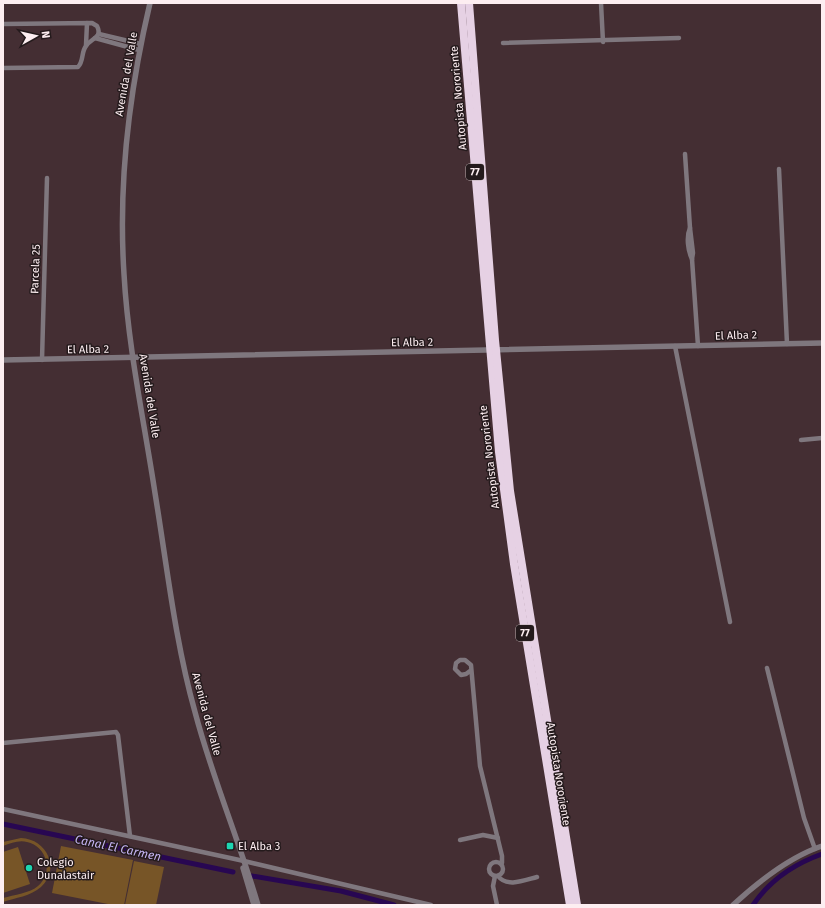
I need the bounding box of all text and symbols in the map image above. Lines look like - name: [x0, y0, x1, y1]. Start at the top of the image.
- north arrow: [16, 16, 56, 56]
- text: N: [38, 30, 52, 39]
- street label: Avenida del Valle: [113, 31, 140, 117]
- street label: Autopista Nororiente: [447, 45, 470, 151]
- road number: 77: [466, 164, 484, 180]
- street label: Parcela 25: [28, 243, 43, 294]
- street label: El Alba 2: [715, 328, 757, 343]
- street label: El Alba 2: [391, 336, 433, 349]
- street label: El Alba 2: [67, 343, 109, 356]
- street label: Avenida del Valle: [136, 353, 163, 439]
- street label: Autopista Nororiente: [477, 404, 502, 510]
- road number: 77: [516, 625, 534, 641]
- street label: Avenida del Valle: [189, 671, 224, 757]
- street label: Autopista Nororiente: [544, 722, 573, 827]
- water label: Canal El Carmen: [74, 832, 162, 864]
- place label: El Alba 3: [238, 840, 280, 853]
- marker: El Alba 3: [225, 841, 235, 851]
- place label: Colegio Dunalastair: [37, 856, 95, 882]
- marker: Colegio Dunalastair: [24, 863, 34, 873]

